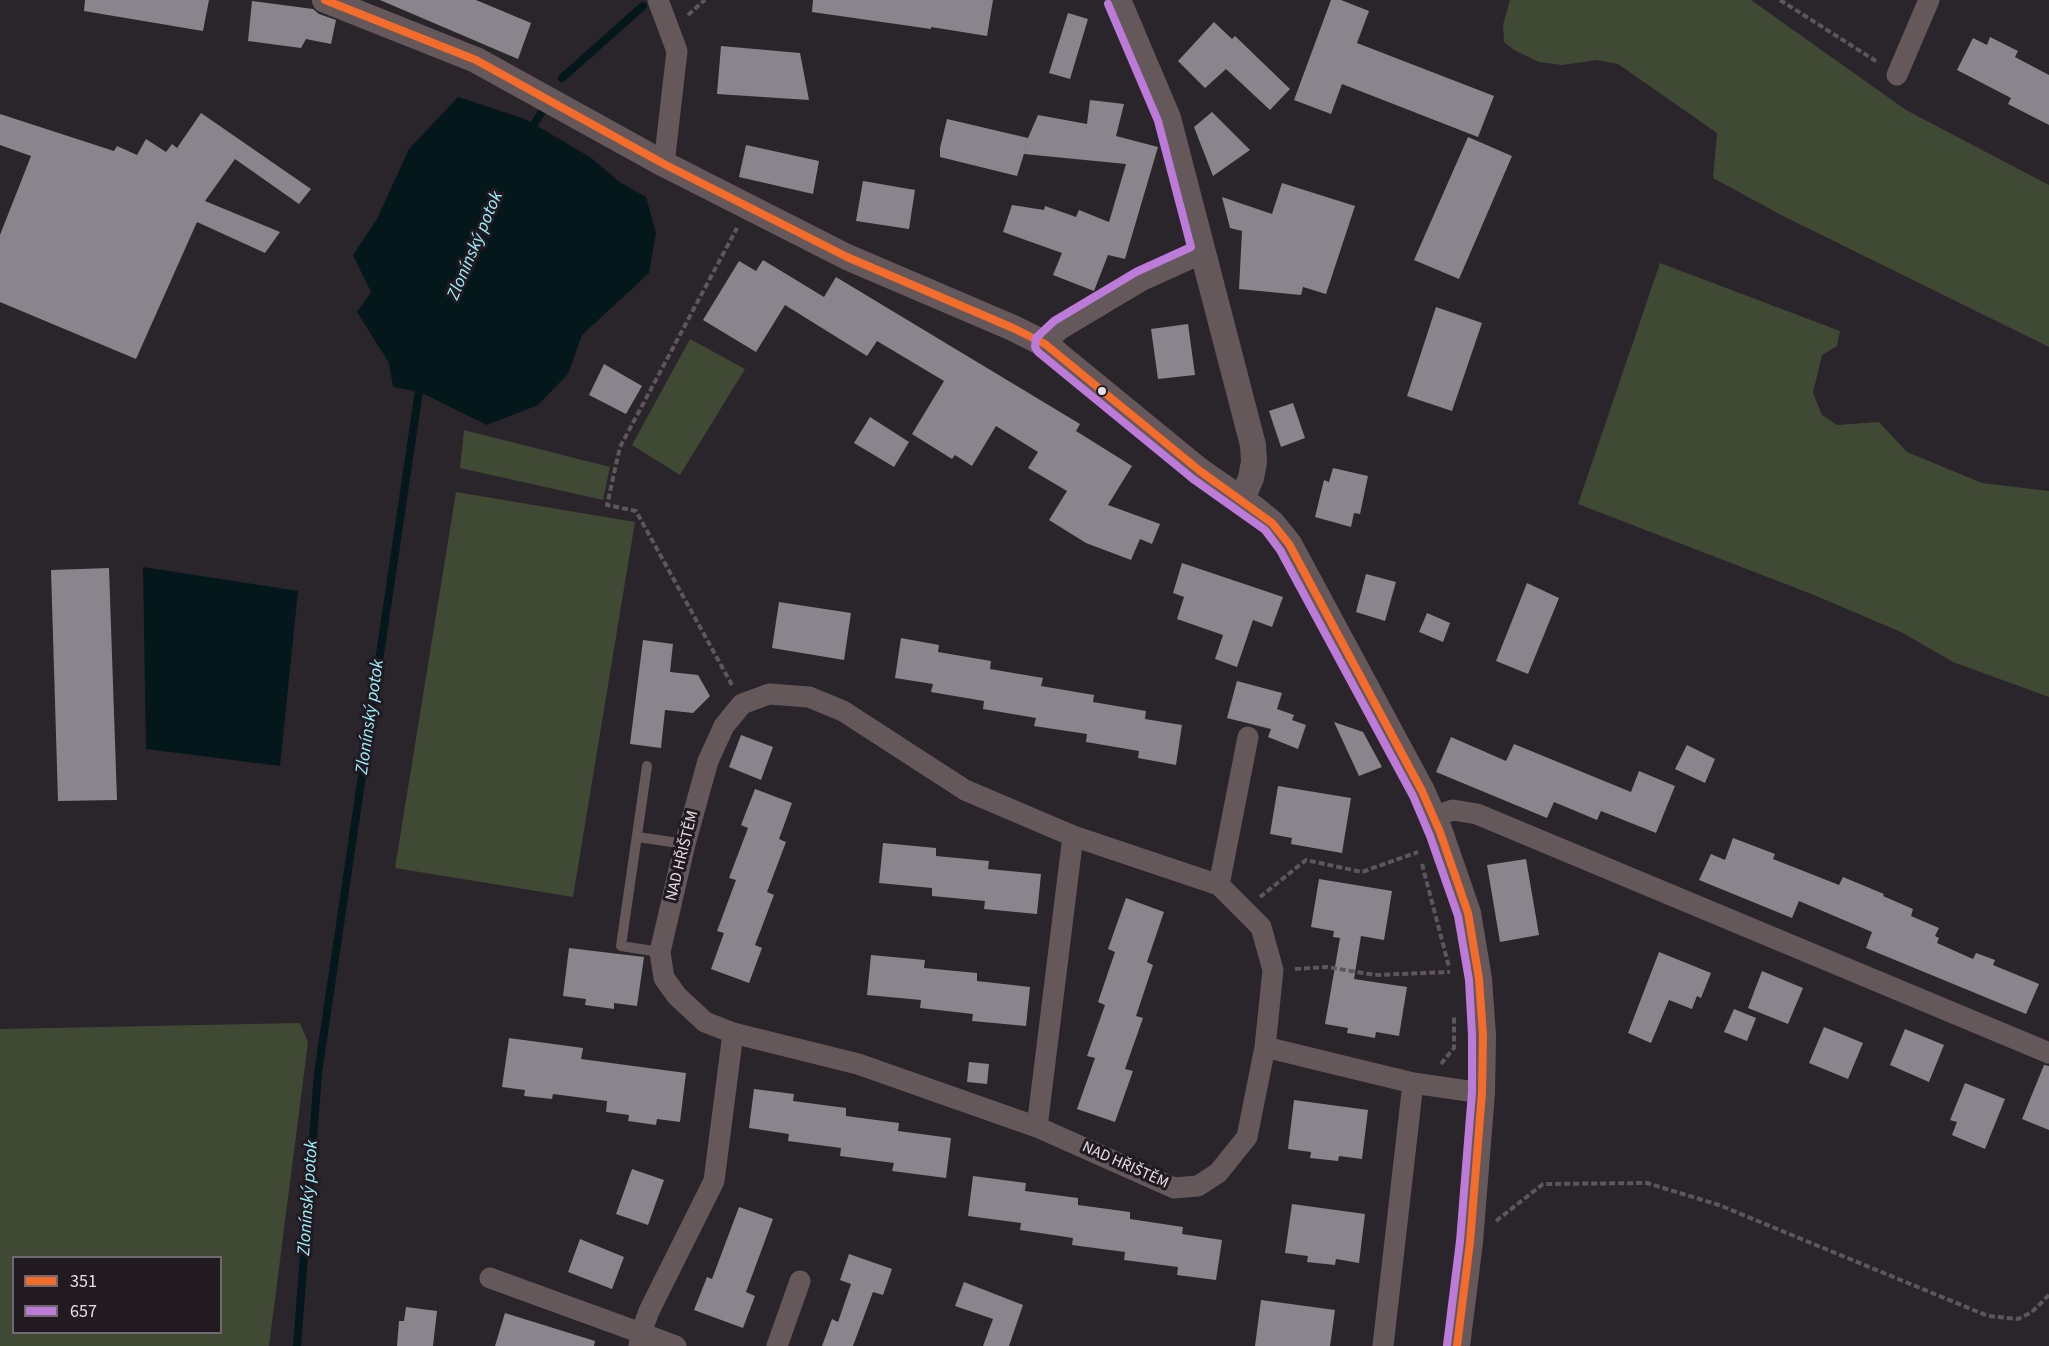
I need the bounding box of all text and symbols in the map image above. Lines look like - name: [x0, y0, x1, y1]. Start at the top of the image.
- water label: Zlonínský potok: [443, 188, 509, 304]
- unlabelled marker: [1096, 385, 1108, 397]
- water label: Zlonínský potok: [352, 658, 390, 776]
- street label: NAD HŘIŠTĚM: [662, 809, 704, 903]
- street label: NAD HŘIŠTĚM: [1079, 1138, 1171, 1194]
- water label: Zlonínský potok: [294, 1139, 324, 1257]
- legend: [12, 1256, 222, 1334]
- text: 351: [70, 1269, 97, 1294]
- text: 657: [70, 1299, 97, 1324]

